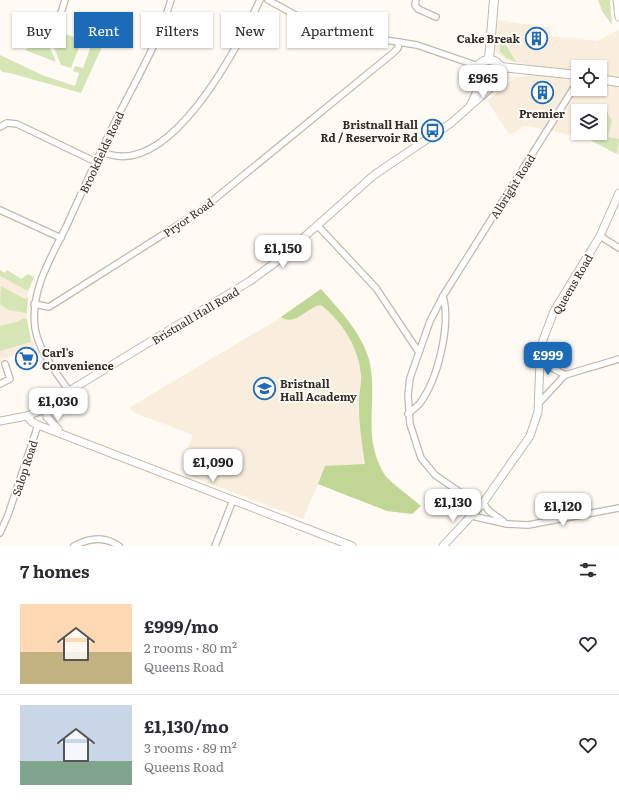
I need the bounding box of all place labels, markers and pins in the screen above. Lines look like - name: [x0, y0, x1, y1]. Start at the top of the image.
- building icon: Cake Break: [523, 25, 549, 51]
- place label: Cake Break: [457, 30, 521, 46]
- pin: £965: [459, 65, 507, 99]
- building icon: Premier: [529, 80, 555, 106]
- place label: Premier: [519, 105, 565, 121]
- place label: Bristnall Hall Rd / Reservoir Rd: [320, 116, 418, 145]
- bus stop icon: Bristnall Hall Rd / Reservoir Rd: [420, 117, 446, 143]
- pin: £1,150: [250, 235, 316, 269]
- pin: £999: [524, 342, 572, 376]
- place label: Carl's Convenience: [42, 344, 114, 373]
- supermarket icon: Carl's Convenience: [13, 345, 39, 371]
- place label: Bristnall Hall Academy: [280, 375, 357, 404]
- school or university icon: Bristnall Hall Academy: [252, 376, 278, 402]
- pin: £1,030: [25, 388, 91, 422]
- pin: £1,090: [180, 449, 246, 483]
- pin: £1,130: [420, 489, 486, 523]
- pin: £1,120: [530, 493, 596, 527]

